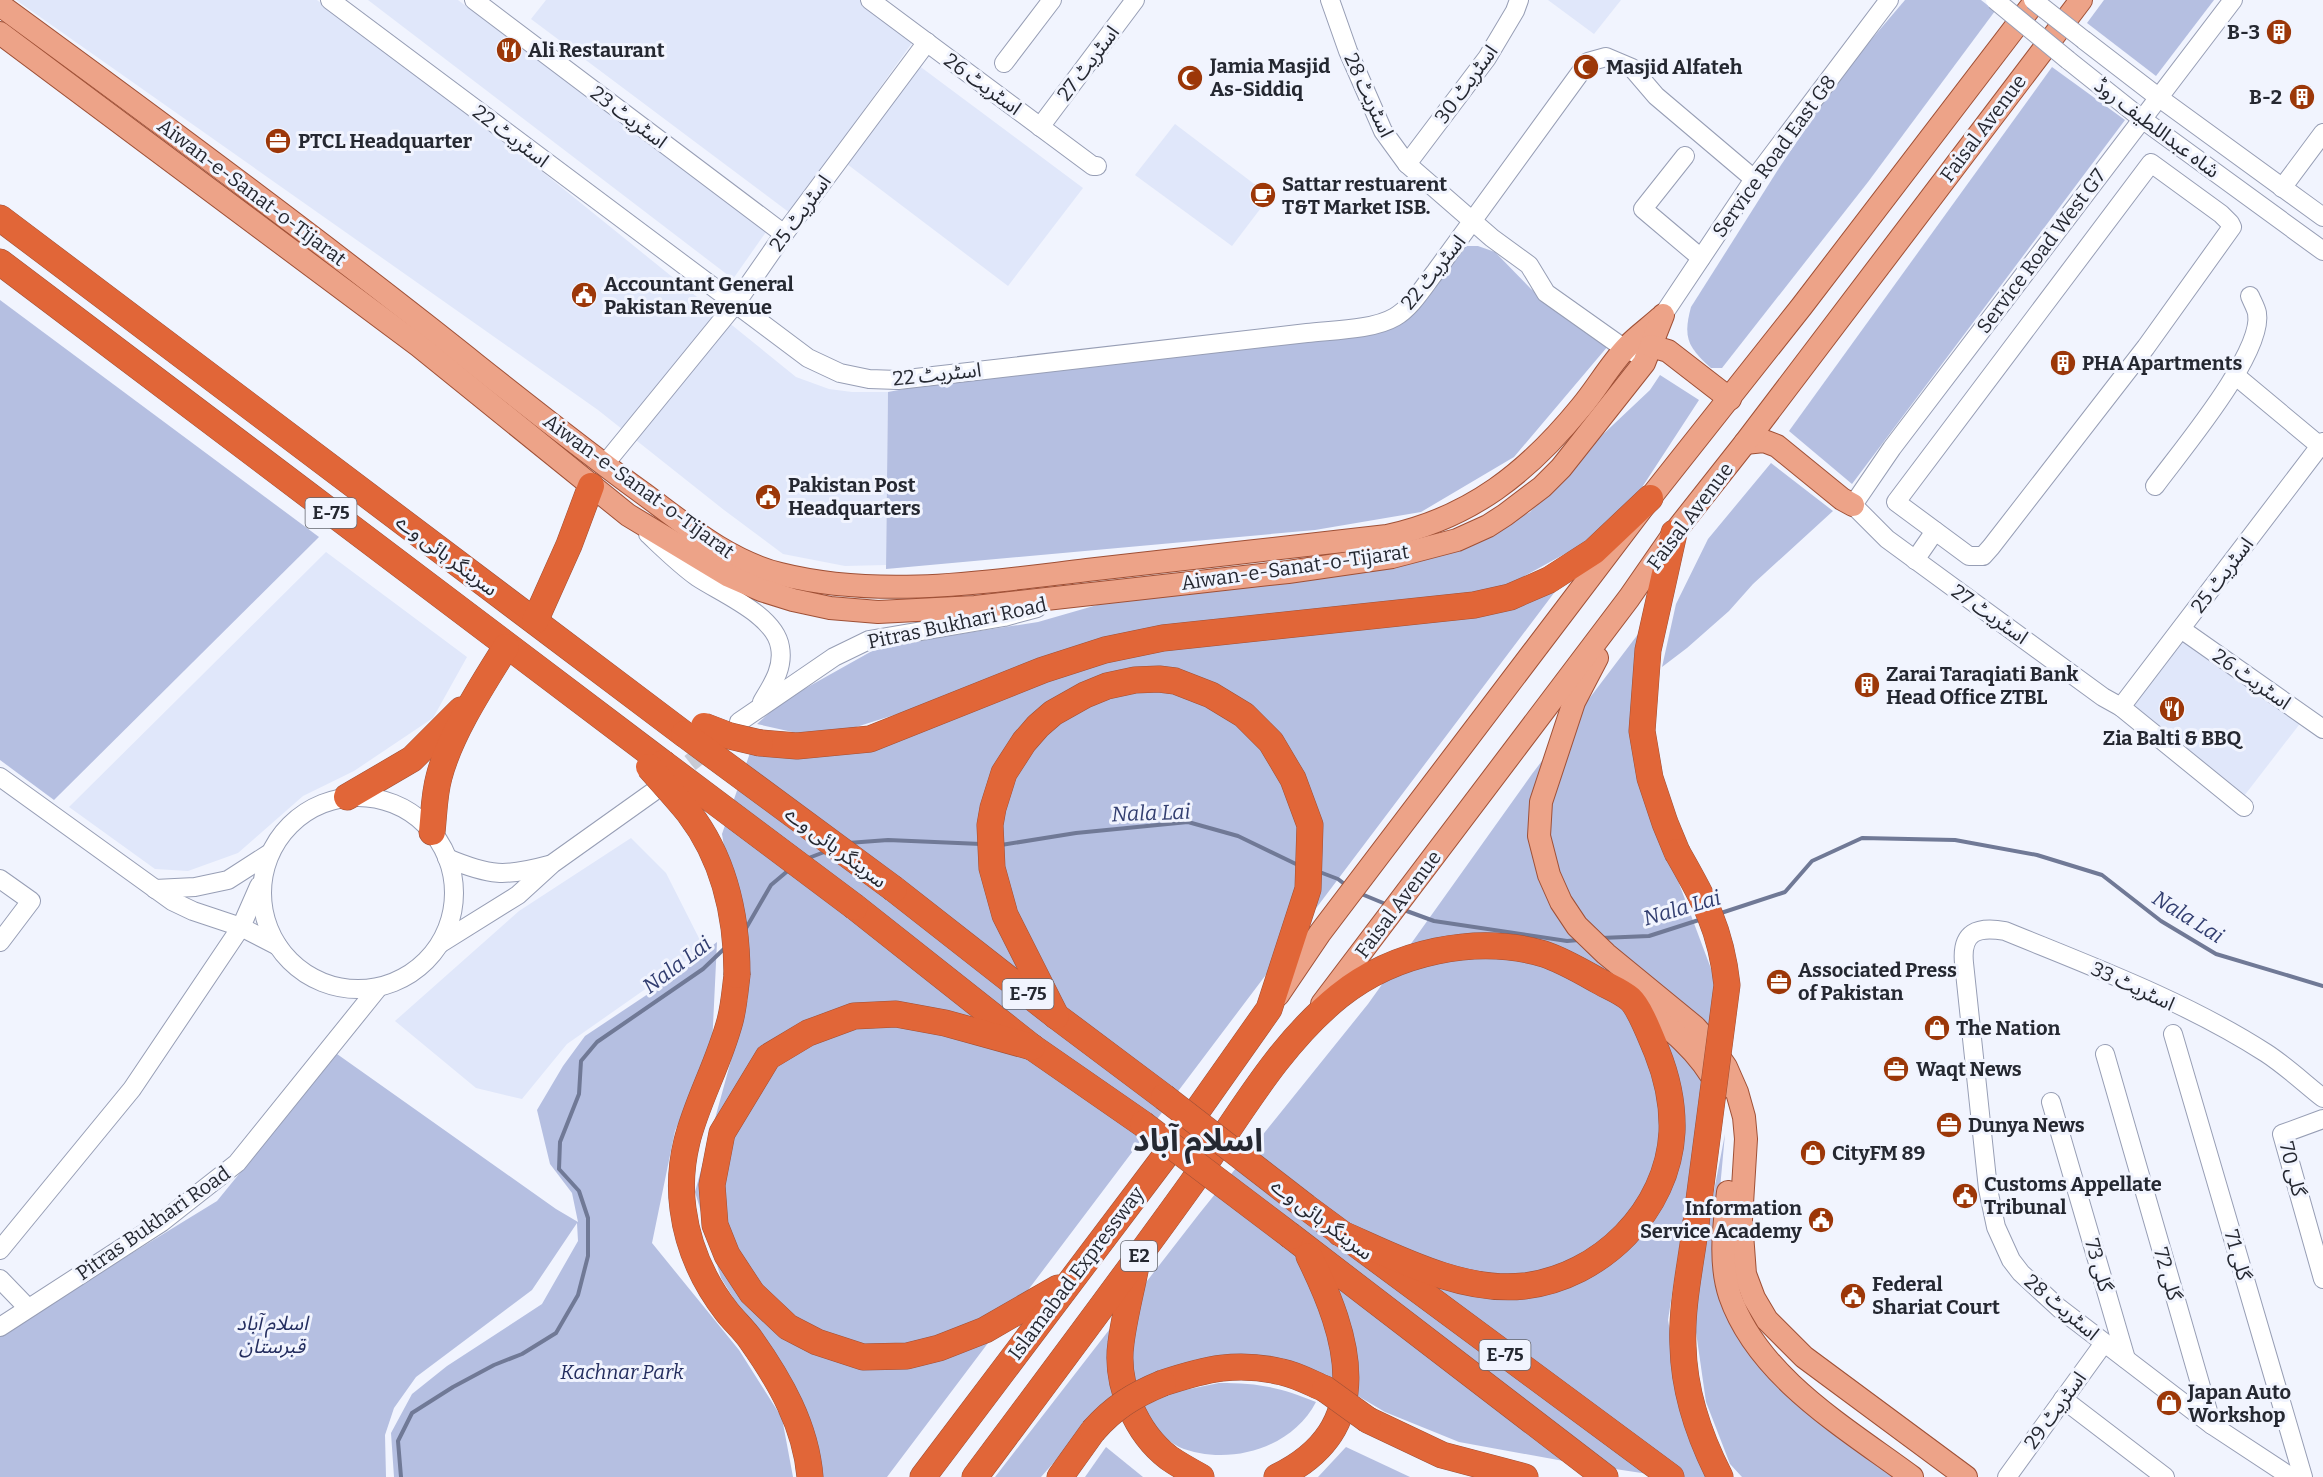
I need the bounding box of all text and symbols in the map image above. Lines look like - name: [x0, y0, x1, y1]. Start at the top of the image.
- building icon: B-3: [2264, 17, 2294, 47]
- place label: B-3: [2227, 20, 2260, 44]
- street label: اسٹریٹ 27: [1052, 21, 1124, 105]
- restaurant icon: Ali Restaurant: [494, 35, 524, 65]
- place label: Ali Restaurant: [528, 38, 665, 62]
- street label: اسٹریٹ 30: [1429, 40, 1503, 128]
- street label: اسٹریٹ 26: [940, 48, 1026, 120]
- street label: اسٹریٹ 28: [1339, 49, 1399, 141]
- mosque icon: Masjid Alfateh: [1571, 52, 1601, 82]
- place label: Jamia Masjid As-Siddiq: [1209, 54, 1330, 101]
- place label: Masjid Alfateh: [1606, 55, 1743, 79]
- mosque icon: Jamia Masjid As-Siddiq: [1175, 63, 1205, 93]
- street label: Service Road East G8: [1707, 70, 1841, 242]
- street label: Faisal Avenue: [1935, 70, 2031, 186]
- street label: شاہ عبداللطیف روڈ: [2090, 73, 2224, 183]
- street label: اسٹریٹ 23: [586, 81, 672, 153]
- building icon: B-2: [2287, 82, 2317, 112]
- place label: B-2: [2249, 85, 2282, 109]
- street label: اسٹریٹ 22: [468, 100, 554, 172]
- street label: Aiwan-e-Sanat-o-Tijarat: [152, 113, 351, 272]
- office icon: PTCL Headquarter: [263, 126, 293, 156]
- place label: PTCL Headquarter: [298, 129, 473, 153]
- street label: Service Road West G7: [1971, 164, 2111, 338]
- street label: اسٹریٹ 25: [764, 170, 836, 256]
- place label: Sattar restuarent T&T Market ISB.: [1282, 172, 1447, 219]
- cafe icon: Sattar restuarent T&T Market ISB.: [1248, 180, 1278, 210]
- street label: اسٹریٹ 22: [1396, 230, 1470, 314]
- place label: Accountant General Pakistan Revenue: [604, 272, 794, 319]
- public building icon: Accountant General Pakistan Revenue: [569, 280, 599, 310]
- building icon: PHA Apartments: [2048, 348, 2078, 378]
- place label: PHA Apartments: [2082, 351, 2242, 375]
- street label: اسٹریٹ 22: [892, 357, 982, 391]
- street label: Aiwan-e-Sanat-o-Tijarat: [538, 409, 739, 564]
- street label: Faisal Avenue: [1642, 458, 1738, 574]
- place label: Pakistan Post Headquarters: [788, 473, 921, 520]
- public building icon: Pakistan Post Headquarters: [753, 482, 783, 512]
- road number: E-75: [306, 498, 356, 528]
- street label: سرینگر ہائی وے: [391, 509, 503, 601]
- street label: اسٹریٹ 25: [2186, 532, 2258, 618]
- street label: Aiwan-e-Sanat-o-Tijarat: [1180, 539, 1411, 596]
- street label: اسٹریٹ 27: [1947, 579, 2033, 649]
- street label: Pitras Bukhari Road: [865, 592, 1049, 654]
- street label: اسٹریٹ 26: [2208, 643, 2296, 715]
- place label: Zarai Taraqiati Bank Head Office ZTBL: [1886, 662, 2079, 709]
- building icon: Zarai Taraqiati Bank Head Office ZTBL: [1852, 670, 1882, 700]
- restaurant icon: Zia Balti & BBQ: [2157, 694, 2187, 724]
- place label: Zia Balti & BBQ: [2103, 726, 2243, 750]
- water label: Nala Lai: [1111, 799, 1191, 827]
- street label: سرینگر ہائی وے: [780, 801, 892, 893]
- street label: Faisal Avenue: [1350, 846, 1446, 962]
- water label: Nala Lai: [1640, 885, 1724, 931]
- water label: Nala Lai: [2148, 885, 2228, 949]
- water label: Nala Lai: [638, 931, 716, 999]
- street label: اسٹریٹ 33: [2087, 956, 2179, 1016]
- place label: Associated Press of Pakistan: [1798, 958, 1957, 1005]
- office icon: Associated Press of Pakistan: [1764, 967, 1794, 997]
- road number: E-75: [1002, 979, 1054, 1009]
- shop icon: The Nation: [1922, 1013, 1952, 1043]
- place label: The Nation: [1956, 1016, 2061, 1040]
- office icon: Waqt News: [1881, 1054, 1911, 1084]
- place label: Waqt News: [1916, 1057, 2022, 1081]
- office icon: Dunya News: [1934, 1110, 1964, 1140]
- place label: Dunya News: [1968, 1113, 2085, 1137]
- district label: اسلام آباد: [1133, 1121, 1263, 1165]
- shop icon: CityFM 89: [1798, 1138, 1828, 1168]
- street label: گلی 70: [2275, 1139, 2312, 1200]
- place label: CityFM 89: [1832, 1141, 1925, 1165]
- street label: Pitras Bukhari Road: [71, 1161, 235, 1285]
- place label: Customs Appellate Tribunal: [1984, 1172, 2162, 1219]
- street label: سرینگر ہائی وے: [1266, 1173, 1378, 1265]
- street label: Islamabad Expressway: [1003, 1181, 1149, 1364]
- public building icon: Customs Appellate Tribunal: [1950, 1181, 1980, 1211]
- place label: Information Service Academy: [1640, 1196, 1803, 1243]
- public building icon: Information Service Academy: [1806, 1205, 1836, 1235]
- street label: گلی 71: [2219, 1227, 2257, 1284]
- street label: گلی 73: [2080, 1236, 2118, 1295]
- road number: E2: [1121, 1241, 1157, 1271]
- street label: گلی 72: [2149, 1245, 2187, 1304]
- street label: اسٹریٹ 28: [2020, 1269, 2104, 1345]
- place label: Federal Shariat Court: [1872, 1272, 2000, 1319]
- public building icon: Federal Shariat Court: [1838, 1281, 1868, 1311]
- park label: اسلام آباد قبرستان: [236, 1311, 310, 1358]
- road number: E-75: [1480, 1340, 1530, 1370]
- park label: Kachnar Park: [560, 1360, 684, 1384]
- street label: اسٹریٹ 29: [2019, 1367, 2091, 1453]
- place label: Japan Auto Workshop: [2187, 1380, 2291, 1427]
- shop icon: Japan Auto Workshop: [2154, 1388, 2184, 1418]

